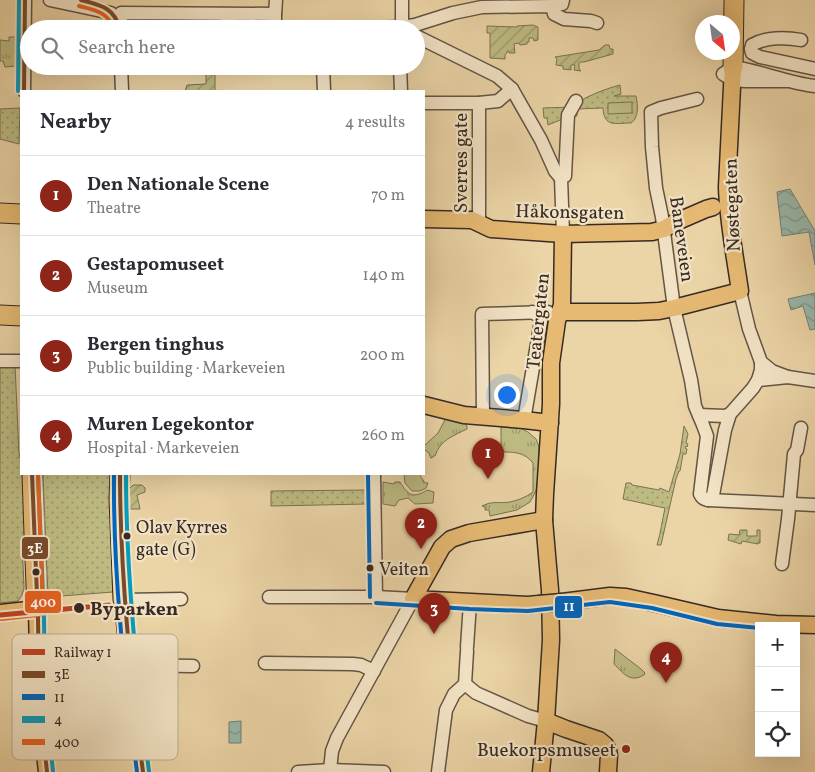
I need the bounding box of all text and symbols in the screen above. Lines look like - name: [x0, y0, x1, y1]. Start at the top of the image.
- north arrow: [695, 15, 740, 60]
- search box: [20, 20, 425, 75]
- icon: search: [38, 34, 66, 62]
- text: Search here: [78, 35, 175, 61]
- text: Nearby: [40, 108, 111, 137]
- text: 4 results: [345, 112, 405, 134]
- street label: Sverres gate: [449, 113, 475, 213]
- street label: Nøstegaten: [718, 158, 748, 252]
- text: Den Nationale Scene: [87, 172, 269, 198]
- text: 1: [53, 185, 59, 207]
- text: 70 m: [371, 185, 405, 207]
- street label: Baneveien: [662, 195, 700, 284]
- text: Theatre: [87, 198, 141, 220]
- street label: Håkonsgaten: [515, 199, 625, 227]
- text: Gestapomuseet: [87, 252, 224, 278]
- text: 2: [52, 265, 60, 287]
- text: 140 m: [363, 265, 405, 287]
- street label: Teatergaten: [521, 272, 557, 371]
- text: Museum: [87, 278, 148, 300]
- text: Bergen tinghus: [87, 332, 224, 358]
- text: 3: [52, 345, 60, 367]
- text: 200 m: [360, 345, 405, 367]
- text: Public building · Markeveien: [87, 358, 286, 380]
- your location: [494, 382, 520, 408]
- text: Muren Legekontor: [87, 412, 254, 438]
- text: 4: [51, 425, 61, 447]
- text: 260 m: [361, 425, 405, 447]
- text: Hospital · Markeveien: [87, 438, 240, 460]
- pin: 1: [472, 438, 504, 479]
- pin: 2: [405, 508, 437, 549]
- place label: Olav Kyrres gate (G): [136, 516, 228, 563]
- marker: Olav Kyrres gate (G): [122, 531, 132, 541]
- line badge: 3E: [21, 536, 49, 560]
- text: 3E: [27, 540, 43, 559]
- place label: Veiten: [379, 558, 429, 583]
- marker: Veiten: [365, 563, 375, 573]
- unlabelled marker: [31, 567, 41, 577]
- line badge: 400: [24, 590, 62, 614]
- pin: 3: [418, 593, 450, 634]
- text: 400: [30, 594, 56, 613]
- line badge: 11: [554, 595, 583, 619]
- place label: Byparken: [90, 597, 178, 623]
- text: 11: [563, 598, 575, 617]
- marker: Byparken: [72, 601, 86, 615]
- map controls: [755, 622, 800, 757]
- button: +: [755, 622, 800, 667]
- legend: [12, 634, 178, 760]
- pin: 4: [650, 642, 682, 683]
- text: Railway 1: [54, 644, 112, 663]
- text: 3E: [54, 666, 70, 685]
- button: −: [755, 667, 800, 712]
- text: 11: [54, 689, 65, 708]
- text: 4: [54, 711, 62, 730]
- button: locate: [755, 712, 800, 757]
- text: 400: [54, 734, 79, 753]
- place label: Buekorpsmuseet: [477, 738, 616, 764]
- marker: Buekorpsmuseet: [620, 743, 632, 755]

